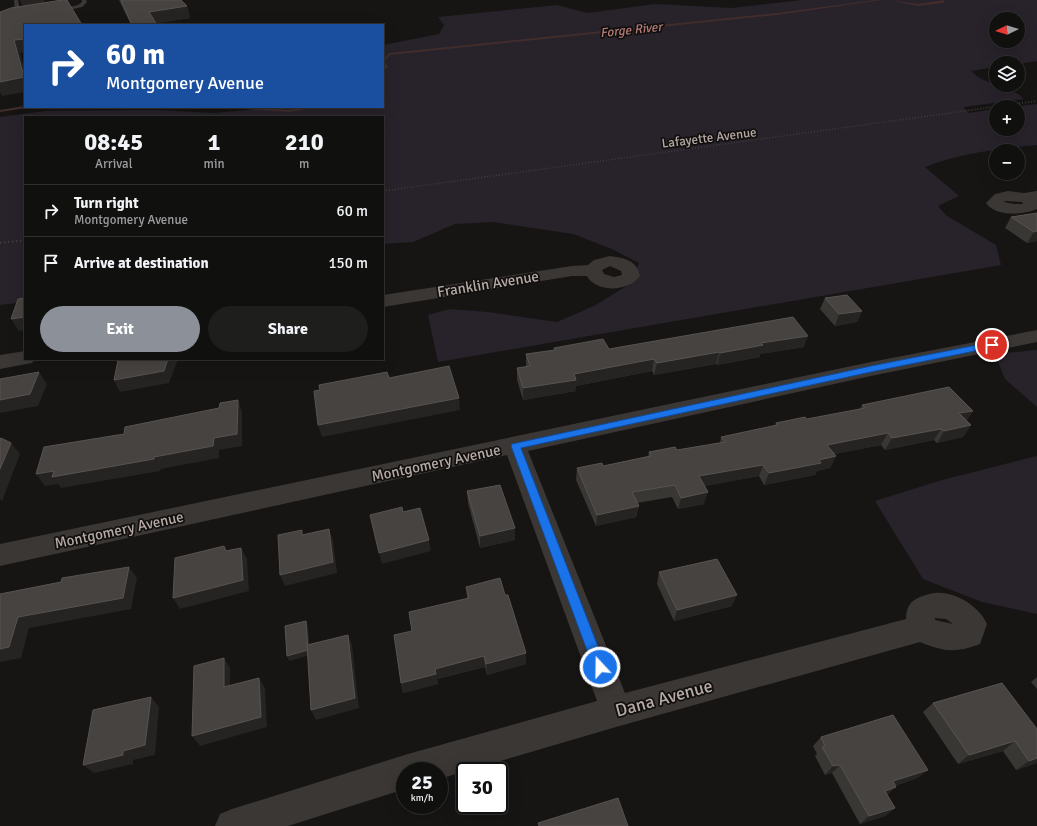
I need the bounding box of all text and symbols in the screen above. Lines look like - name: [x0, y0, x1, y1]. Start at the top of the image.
- north arrow: [989, 12, 1025, 48]
- map controls: [989, 12, 1025, 180]
- water label: Forge River: [599, 19, 665, 41]
- text: 60 m: [106, 38, 165, 72]
- icon: right: [40, 40, 92, 92]
- button: layers: [989, 56, 1025, 92]
- text: Montgomery Avenue: [106, 72, 264, 94]
- button: +: [989, 100, 1025, 136]
- street label: Lafayette Avenue: [661, 124, 757, 152]
- text: 08:45: [84, 127, 143, 157]
- text: 1: [208, 127, 220, 157]
- text: 210: [285, 127, 324, 157]
- button: −: [989, 144, 1025, 180]
- text: Arrival: [95, 156, 132, 172]
- text: min: [204, 156, 225, 172]
- text: m: [299, 156, 309, 172]
- text: Turn right: [74, 194, 139, 212]
- icon: right: [40, 200, 62, 222]
- text: 60 m: [337, 202, 368, 220]
- text: Montgomery Avenue: [74, 212, 188, 228]
- icon: arrive: [40, 252, 62, 274]
- text: Arrive at destination: [74, 254, 209, 272]
- text: 150 m: [328, 254, 368, 272]
- street label: Franklin Avenue: [436, 267, 540, 301]
- button: Exit: [40, 306, 200, 352]
- button: Share: [208, 306, 368, 352]
- pin: [975, 328, 1009, 362]
- icon: arrive: [981, 334, 1003, 356]
- street label: Montgomery Avenue: [370, 441, 502, 485]
- street label: Montgomery Avenue: [53, 508, 185, 552]
- position arrow: [579, 646, 621, 688]
- street label: Dana Avenue: [613, 674, 715, 722]
- speed limit sign: 30: [456, 762, 508, 814]
- text: 25: [411, 770, 433, 795]
- text: km/h: [411, 792, 433, 804]

